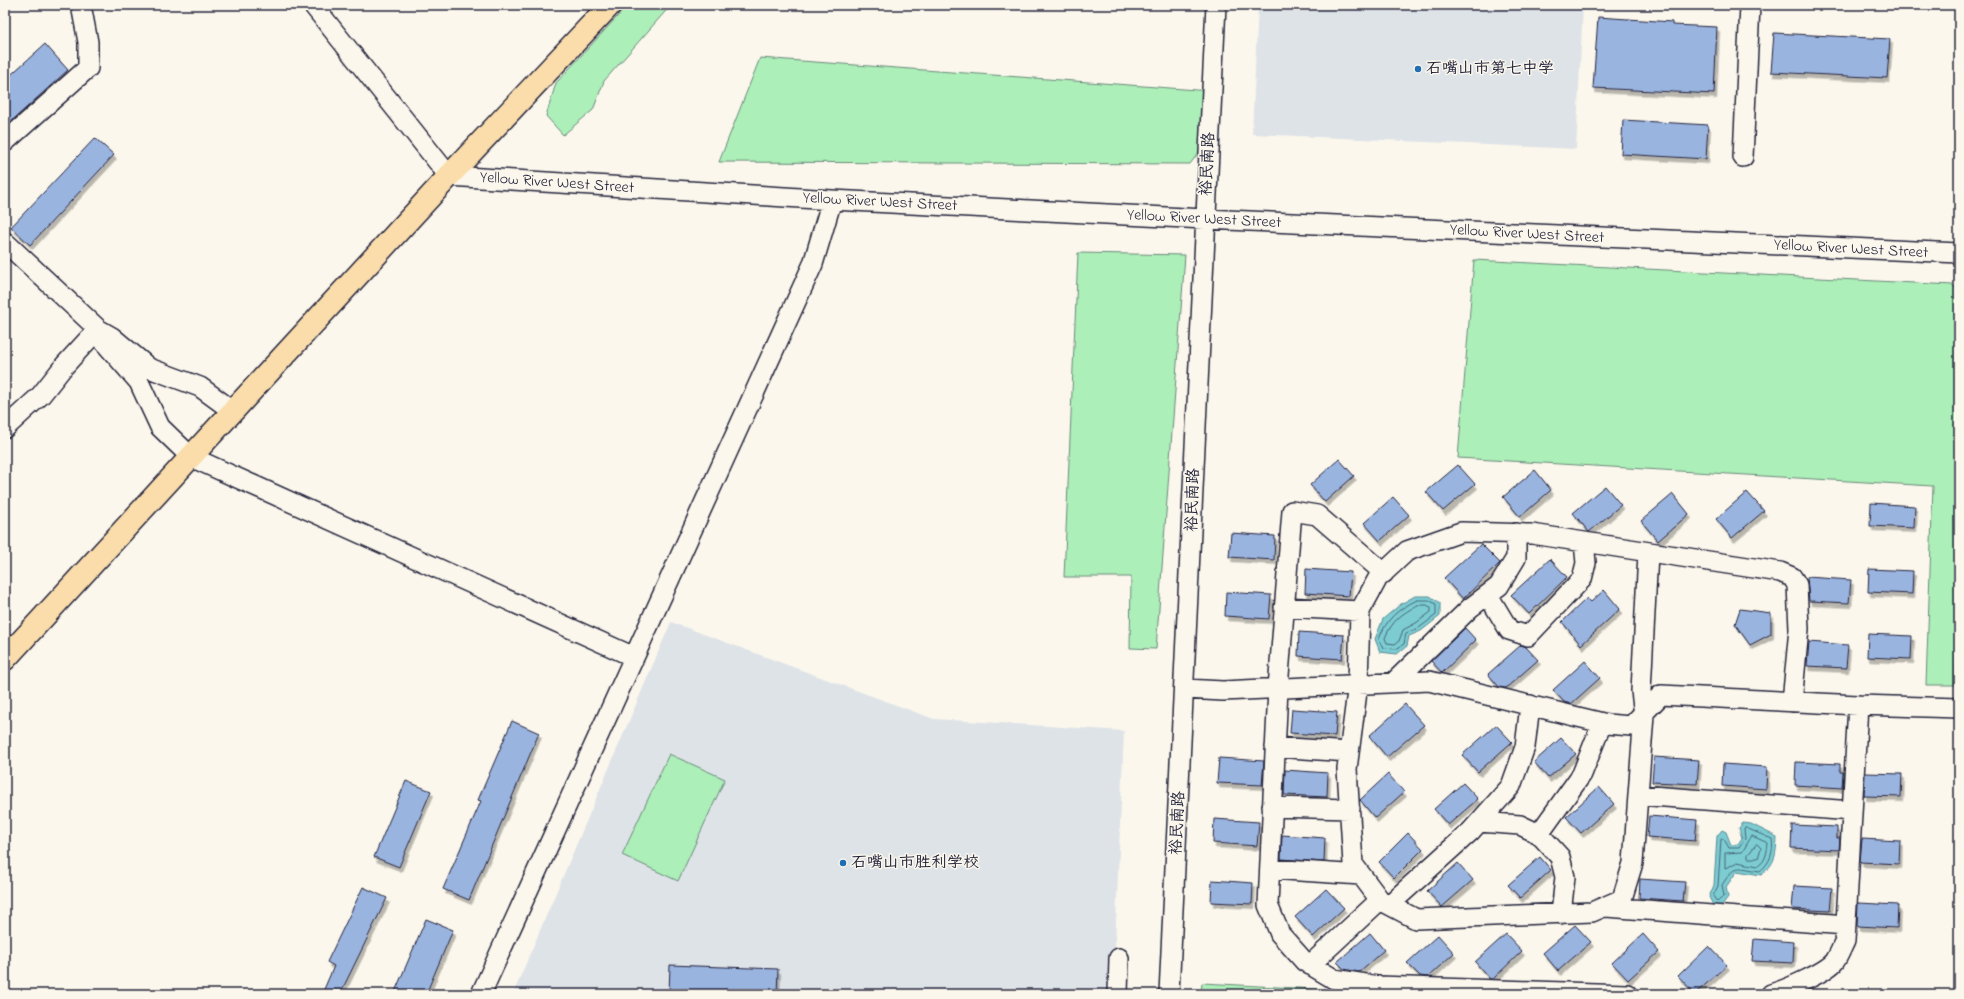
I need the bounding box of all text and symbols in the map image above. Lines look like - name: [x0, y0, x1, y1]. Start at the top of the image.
- place label: 石嘴山市第七中学: [1426, 57, 1554, 81]
- marker: 石嘴山市第七中学: [1413, 64, 1423, 74]
- street label: 裕民南路: [1194, 131, 1222, 197]
- street label: Yellow River West Street: [479, 166, 636, 200]
- street label: Yellow River West Street: [802, 186, 958, 218]
- street label: Yellow River West Street: [1126, 203, 1282, 235]
- street label: Yellow River West Street: [1449, 218, 1605, 250]
- street label: Yellow River West Street: [1773, 233, 1929, 265]
- street label: 裕民南路: [1180, 468, 1206, 532]
- street label: 裕民南路: [1164, 790, 1192, 856]
- place label: 石嘴山市胜利学校: [851, 851, 979, 875]
- marker: 石嘴山市胜利学校: [838, 858, 848, 868]

